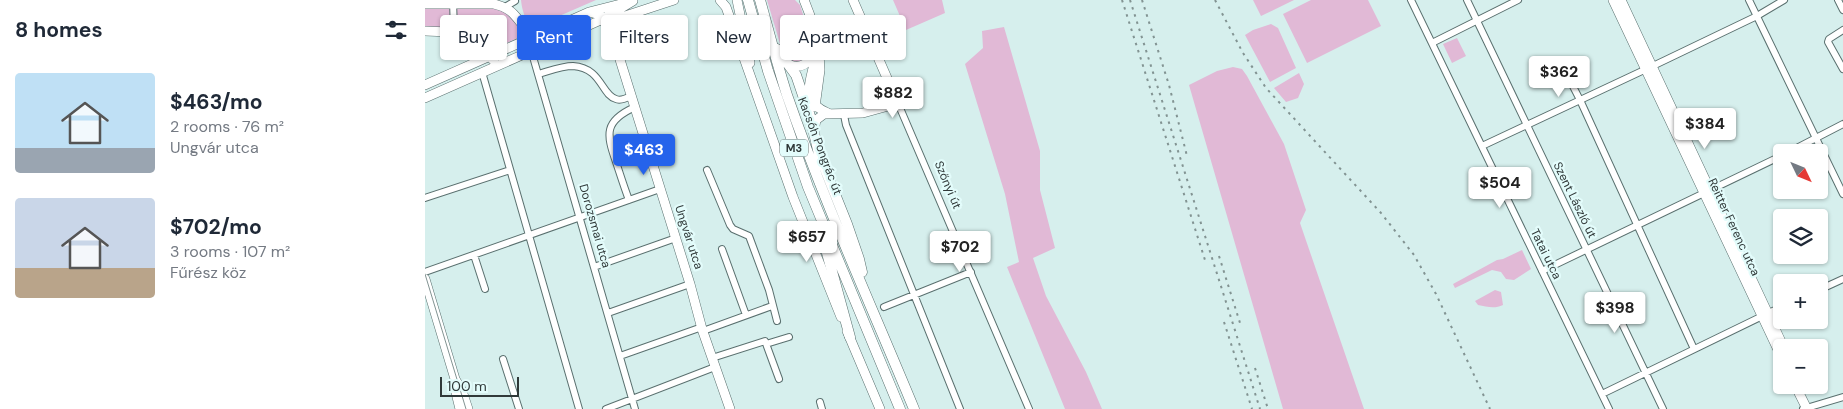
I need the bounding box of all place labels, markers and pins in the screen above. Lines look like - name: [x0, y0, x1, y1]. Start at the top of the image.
- pin: $362: [1529, 56, 1589, 98]
- pin: $882: [863, 76, 923, 119]
- pin: $384: [1675, 108, 1735, 150]
- pin: $463: [614, 134, 674, 176]
- pin: $504: [1470, 166, 1530, 209]
- pin: $657: [777, 220, 837, 263]
- pin: $702: [930, 230, 990, 273]
- pin: $398: [1585, 292, 1645, 334]

